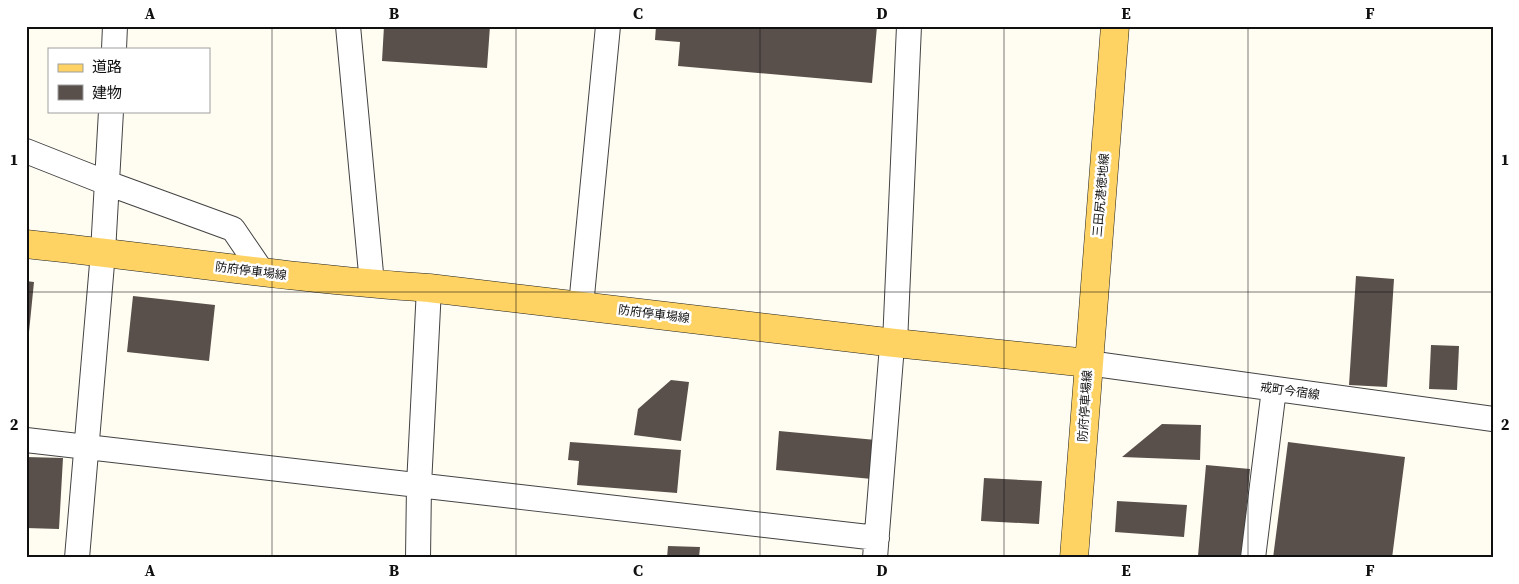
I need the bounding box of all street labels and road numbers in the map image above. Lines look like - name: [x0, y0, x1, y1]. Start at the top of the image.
- street label: 三田尻港徳地線: [1089, 152, 1113, 238]
- street label: 防府停車場線: [214, 259, 288, 283]
- street label: 防府停車場線: [617, 302, 691, 326]
- street label: 防府停車場線: [1075, 370, 1095, 442]
- street label: 戒町今宿線: [1259, 379, 1321, 403]

